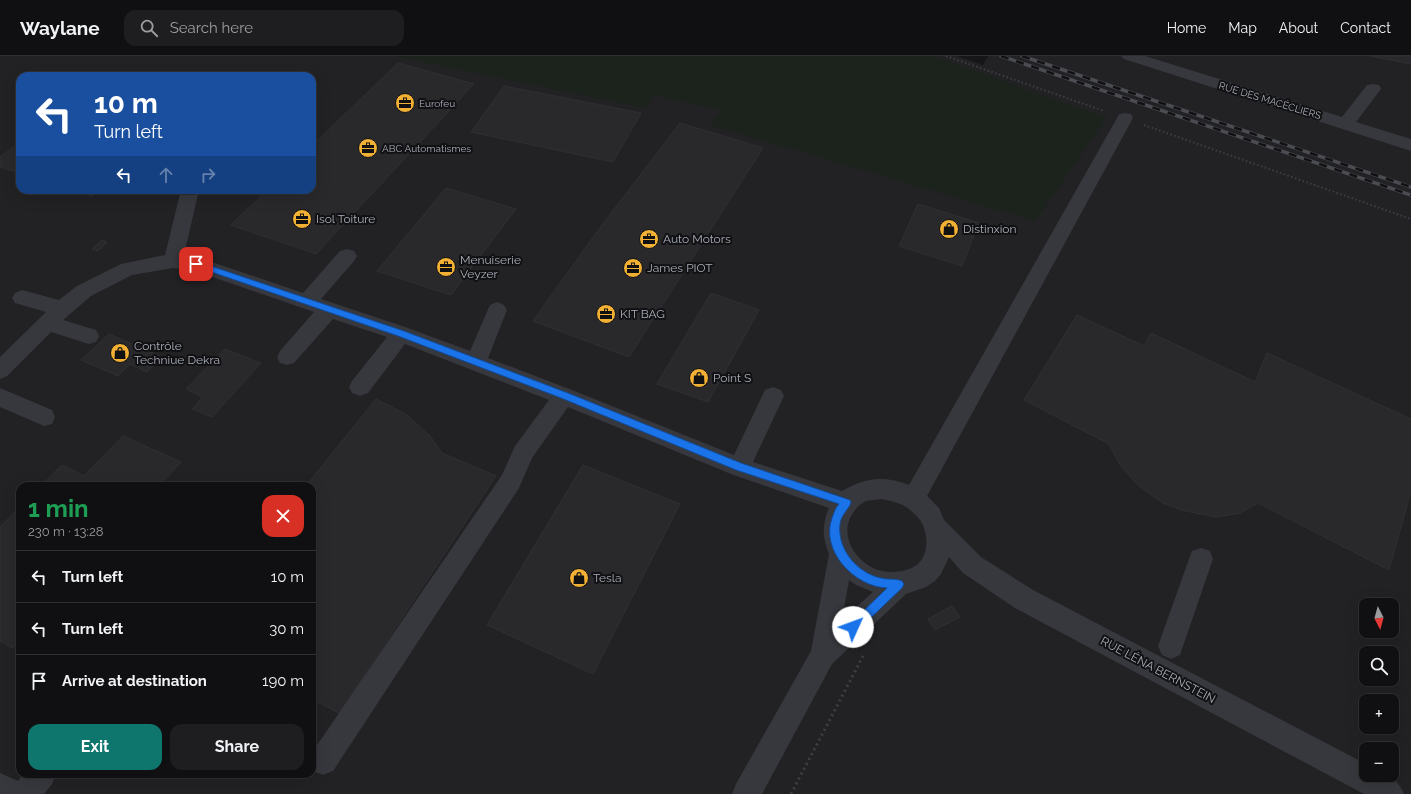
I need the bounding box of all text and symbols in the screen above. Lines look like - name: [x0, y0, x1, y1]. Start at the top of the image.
- search box: [124, 10, 404, 46]
- text: Waylane: [20, 17, 100, 39]
- icon: search: [138, 17, 160, 39]
- text: Search here: [170, 19, 253, 37]
- text: Home: [1167, 20, 1206, 36]
- text: Map: [1228, 20, 1257, 36]
- text: About: [1279, 20, 1318, 36]
- text: Contact: [1340, 20, 1391, 36]
- street label: RUE DES MACÉCLIERS: [1217, 80, 1322, 121]
- text: 10 m: [94, 87, 158, 120]
- icon: left: [28, 88, 80, 140]
- office icon: Eurofeu: [394, 92, 416, 114]
- place label: Eurofeu: [419, 98, 455, 109]
- text: Turn left: [94, 121, 163, 142]
- office icon: ABC Automatismes: [357, 137, 379, 159]
- place label: ABC Automatismes: [382, 143, 471, 154]
- icon: left: [113, 164, 135, 186]
- icon: ahead: [155, 164, 177, 186]
- icon: right: [197, 164, 219, 186]
- office icon: Isol Toiture: [291, 208, 313, 230]
- place label: Isol Toiture: [316, 212, 375, 226]
- shop icon: Distinxion: [938, 218, 960, 240]
- place label: Distinxion: [963, 222, 1016, 236]
- office icon: Auto Motors: [638, 228, 660, 250]
- place label: Auto Motors: [663, 232, 731, 246]
- pin: [179, 247, 213, 281]
- icon: arrive: [185, 253, 207, 275]
- place label: Menuiserie Veyzer: [460, 253, 521, 281]
- office icon: Menuiserie Veyzer: [435, 256, 457, 278]
- office icon: James PIOT: [622, 257, 644, 279]
- place label: James PIOT: [647, 261, 713, 275]
- office icon: KIT BAG: [595, 303, 617, 325]
- place label: KIT BAG: [620, 307, 665, 321]
- place label: Contrôle Techniue Dekra: [134, 339, 220, 367]
- shop icon: Contrôle Techniue Dekra: [109, 342, 131, 364]
- shop icon: Point S: [688, 367, 710, 389]
- place label: Point S: [713, 371, 751, 385]
- text: 1 min: [28, 494, 89, 523]
- button: close: [262, 495, 304, 537]
- text: 230 m · 13:28: [28, 524, 103, 539]
- icon: left: [28, 566, 50, 588]
- shop icon: Tesla: [568, 567, 590, 589]
- text: Turn left: [62, 568, 123, 586]
- text: 10 m: [271, 568, 304, 586]
- place label: Tesla: [593, 571, 622, 585]
- north arrow: [1359, 598, 1399, 638]
- map controls: [1359, 598, 1399, 782]
- position arrow: [832, 606, 874, 648]
- icon: left: [28, 618, 50, 640]
- text: Turn left: [62, 620, 123, 638]
- text: 30 m: [269, 620, 304, 638]
- street label: RUE LÉNA BERNSTEIN: [1098, 634, 1218, 706]
- button: search: [1359, 646, 1399, 686]
- icon: arrive: [28, 670, 50, 692]
- text: Arrive at destination: [62, 672, 207, 690]
- text: 190 m: [262, 672, 304, 690]
- button: +: [1359, 694, 1399, 734]
- button: Exit: [28, 724, 162, 770]
- button: Share: [170, 724, 304, 770]
- button: −: [1359, 742, 1399, 782]

